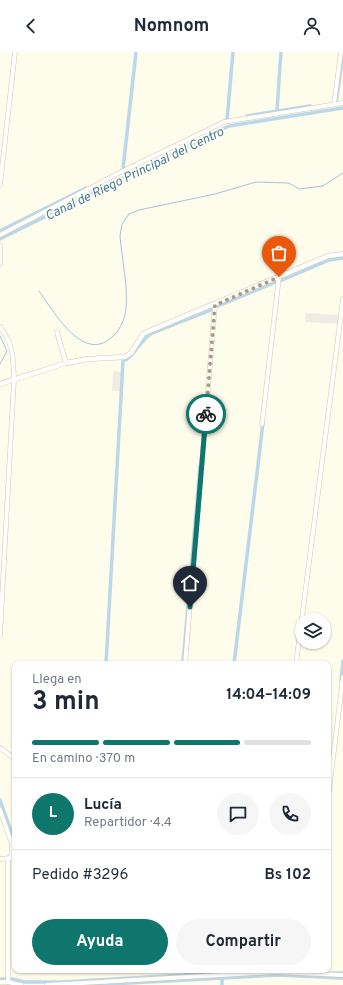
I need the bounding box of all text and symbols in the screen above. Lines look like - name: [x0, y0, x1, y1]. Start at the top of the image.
- icon: back: [20, 15, 42, 37]
- text: Nomnom: [134, 15, 209, 38]
- icon: person: [301, 15, 323, 37]
- water label: Canal de Riego Principal del Centro: [43, 124, 227, 225]
- pin: [262, 236, 296, 277]
- icon: bag: [268, 242, 290, 264]
- courier: [186, 394, 226, 434]
- icon: bike: [195, 403, 217, 425]
- pin: [173, 566, 207, 607]
- icon: home: [179, 572, 201, 594]
- map controls: [295, 613, 331, 649]
- button: layers: [295, 613, 331, 649]
- text: Llega en: [32, 672, 82, 688]
- text: 3 min: [32, 686, 100, 719]
- text: 14:04–14:09: [226, 686, 311, 705]
- text: En camino · 370 m: [32, 751, 135, 767]
- button: chat: [217, 793, 259, 835]
- button: phone: [269, 793, 311, 835]
- text: Lucía: [84, 796, 122, 815]
- text: L: [49, 804, 57, 823]
- text: Repartidor · 4.4: [84, 815, 172, 831]
- text: Pedido #3296: [32, 866, 128, 885]
- text: Bs 102: [264, 866, 311, 885]
- button: Ayuda: [32, 919, 168, 965]
- button: Compartir: [176, 919, 311, 965]

